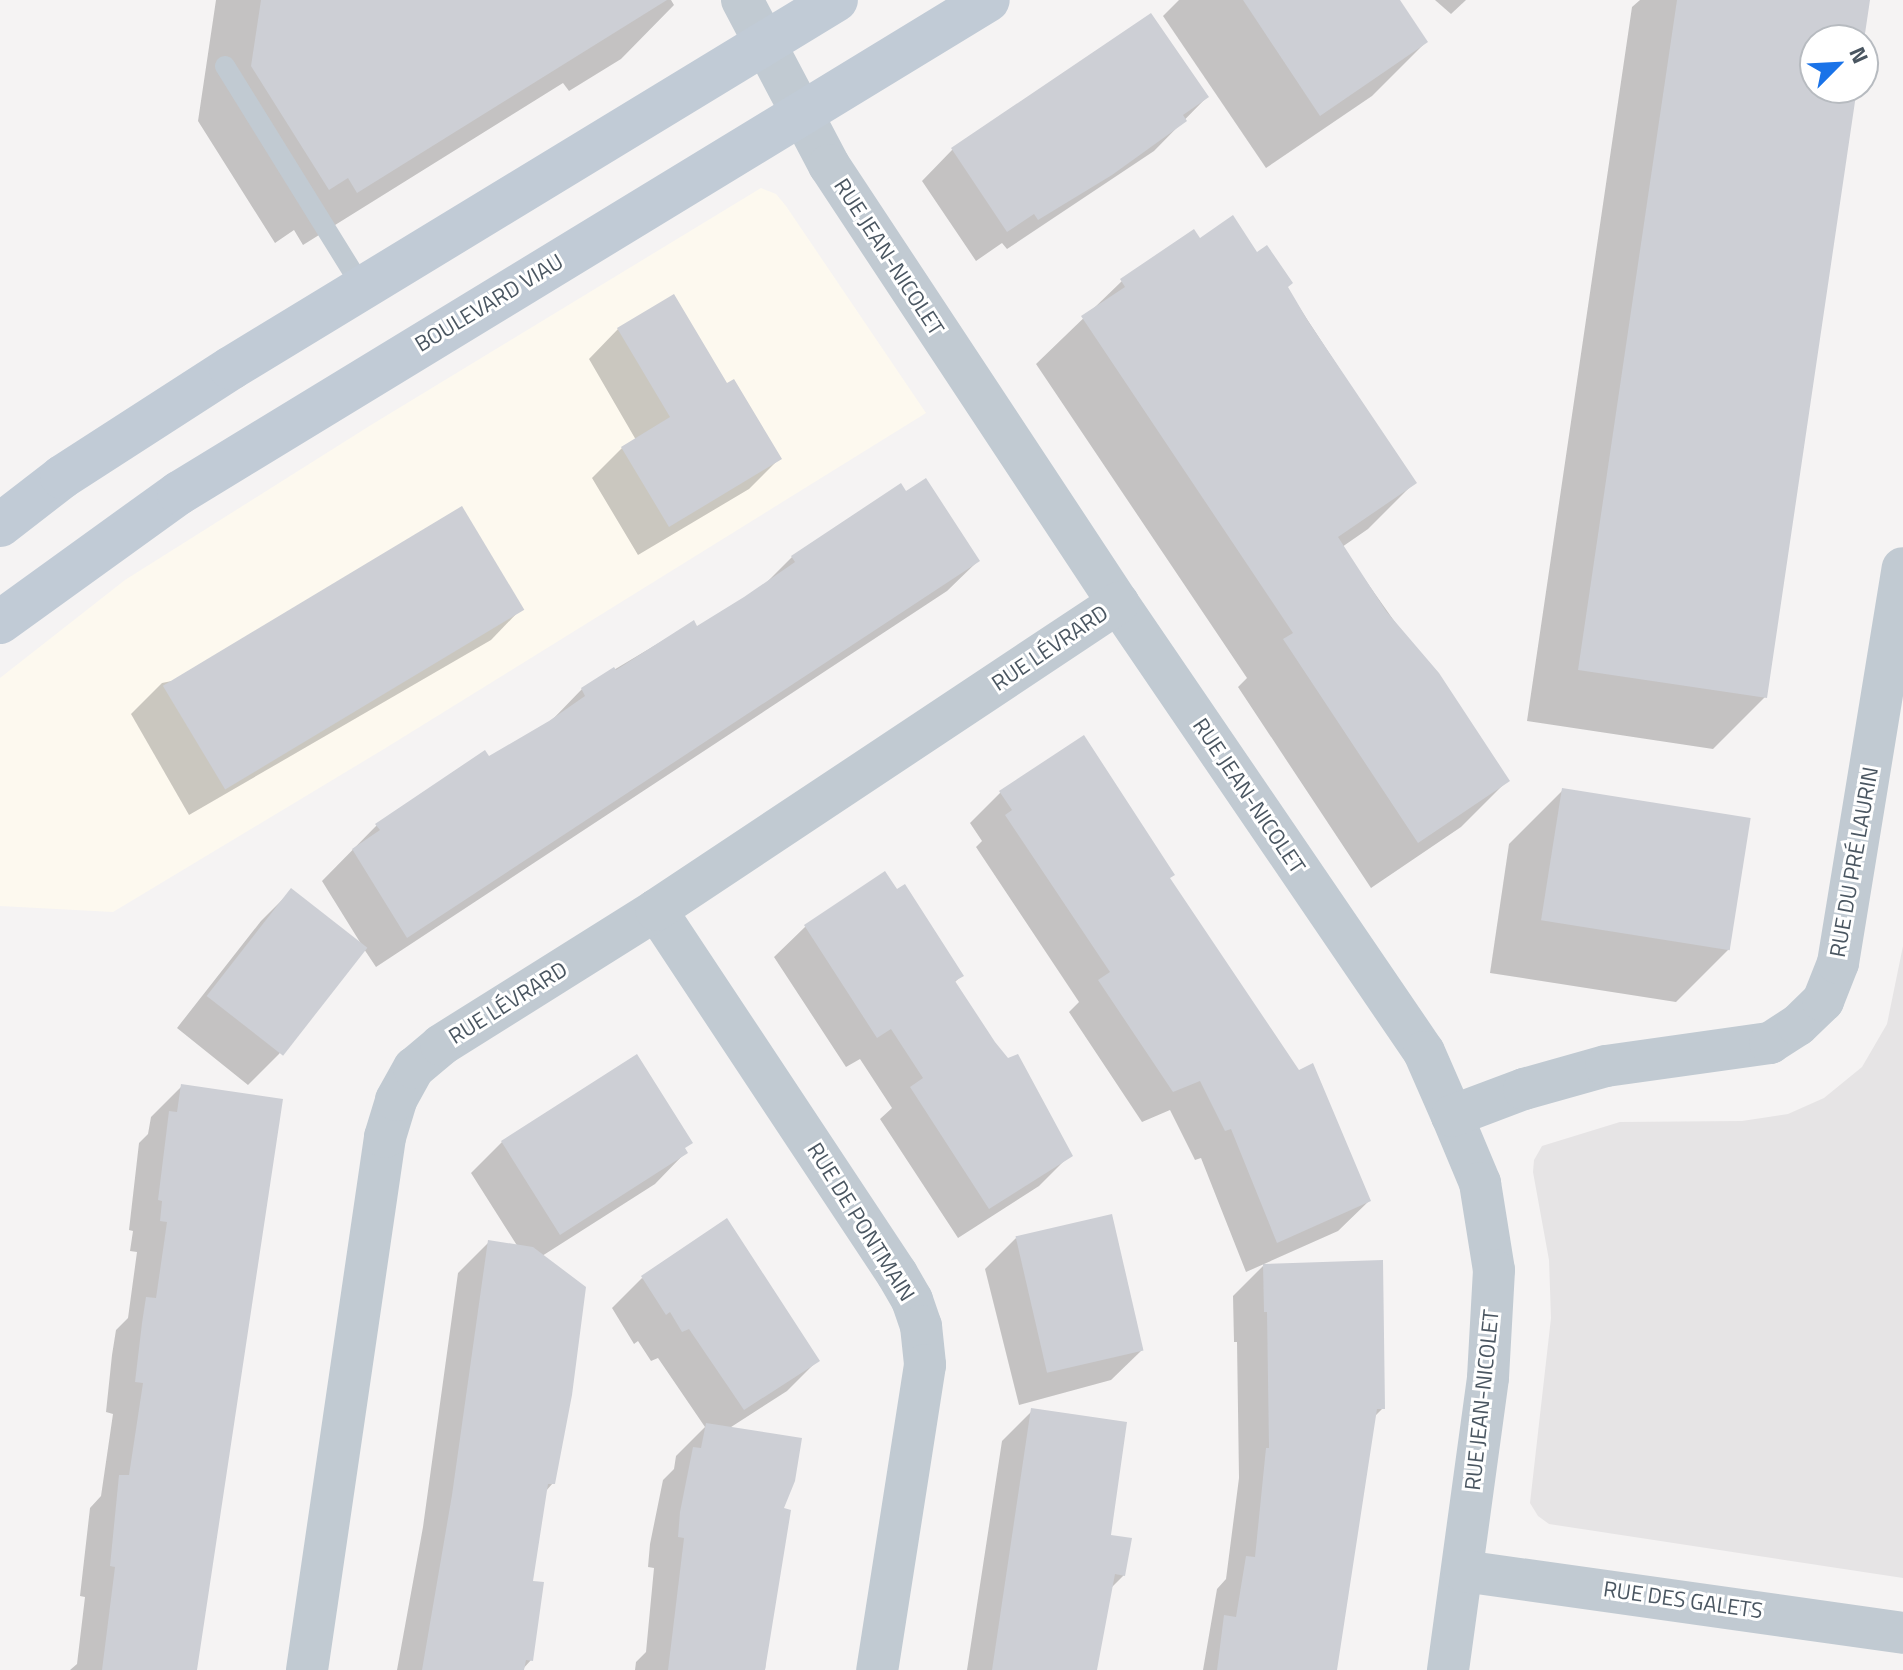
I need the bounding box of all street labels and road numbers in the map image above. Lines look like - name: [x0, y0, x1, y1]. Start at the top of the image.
- street label: RUE JEAN-NICOLET: [828, 174, 950, 340]
- street label: BOULEVARD VIAU: [410, 248, 568, 358]
- street label: RUE LÉVRARD: [987, 599, 1113, 697]
- street label: RUE JEAN-NICOLET: [1187, 713, 1311, 879]
- street label: RUE DU PRÉ LAURIN: [1824, 765, 1884, 959]
- street label: RUE LÉVRARD: [444, 956, 572, 1050]
- street label: RUE DE PONTMAIN: [802, 1138, 920, 1306]
- street label: RUE JEAN-NICOLET: [1459, 1308, 1505, 1492]
- street label: RUE DES GALETS: [1602, 1576, 1764, 1624]

